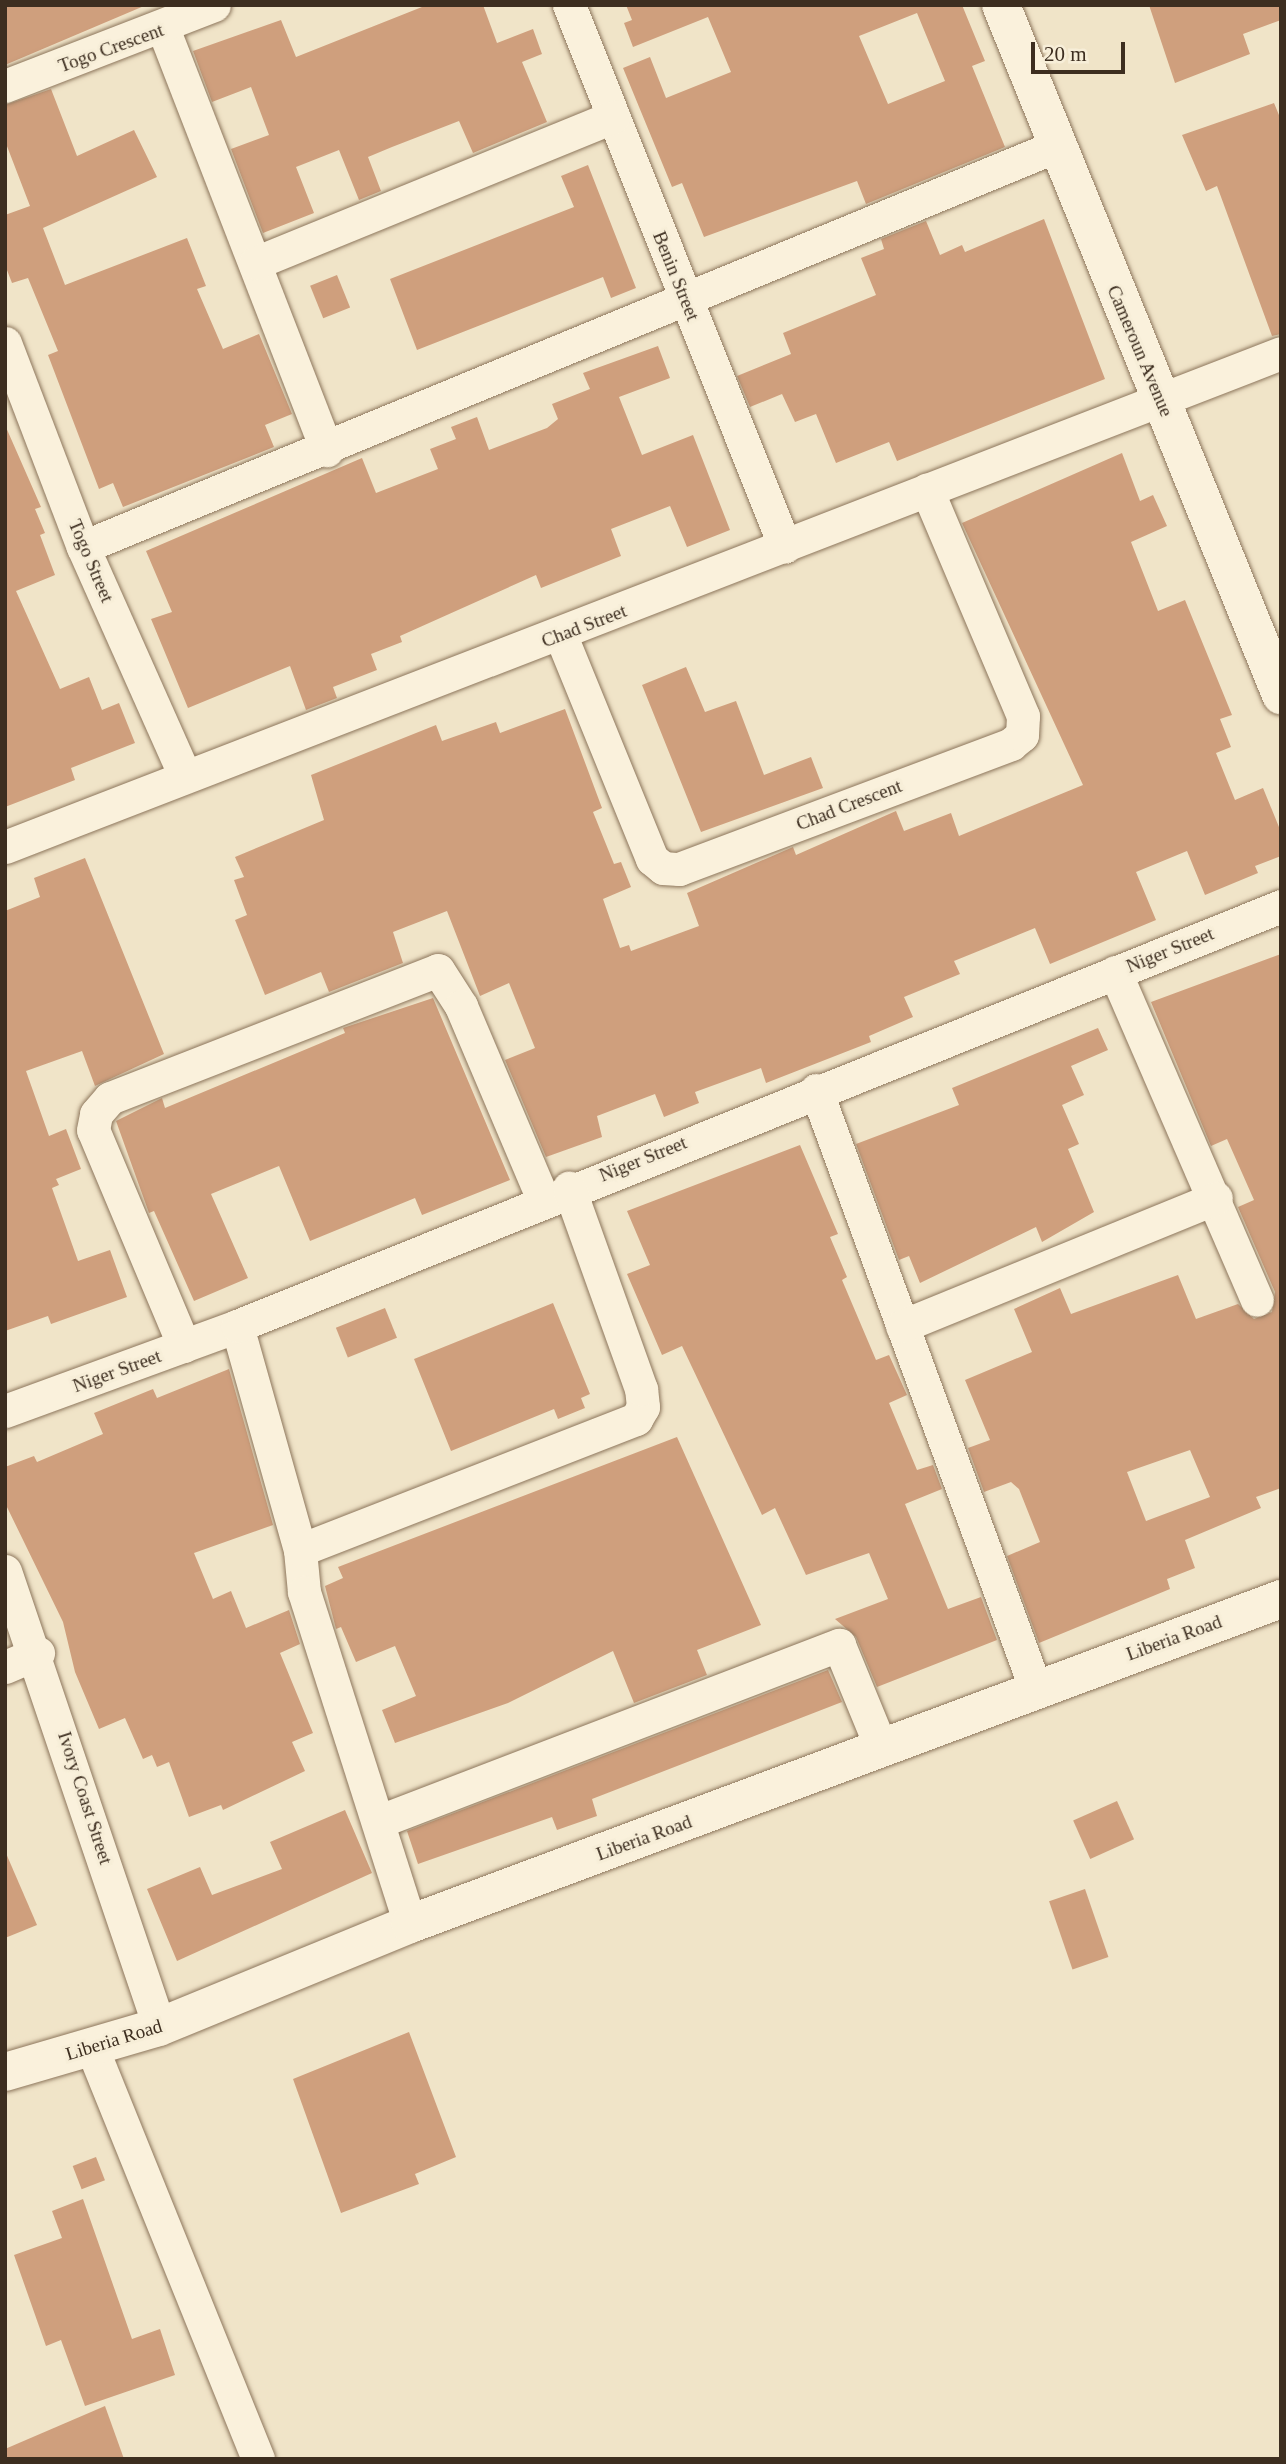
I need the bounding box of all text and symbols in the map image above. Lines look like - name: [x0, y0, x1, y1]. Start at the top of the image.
- street label: Togo Crescent: [55, 18, 167, 78]
- scale bar: [1034, 28, 1128, 72]
- text: 20 m: [1044, 42, 1087, 66]
- street label: Benin Street: [648, 228, 704, 324]
- street label: Cameroun Avenue: [1102, 281, 1178, 421]
- street label: Togo Street: [63, 516, 119, 606]
- street label: Chad Street: [538, 599, 630, 653]
- street label: Chad Crescent: [793, 774, 905, 836]
- street label: Niger Street: [1123, 922, 1217, 978]
- street label: Niger Street: [596, 1131, 690, 1187]
- street label: Niger Street: [70, 1344, 164, 1398]
- street label: Liberia Road: [1123, 1610, 1225, 1666]
- street label: Ivory Coast Street: [53, 1729, 117, 1867]
- street label: Liberia Road: [593, 1810, 695, 1866]
- street label: Liberia Road: [63, 2015, 165, 2065]

